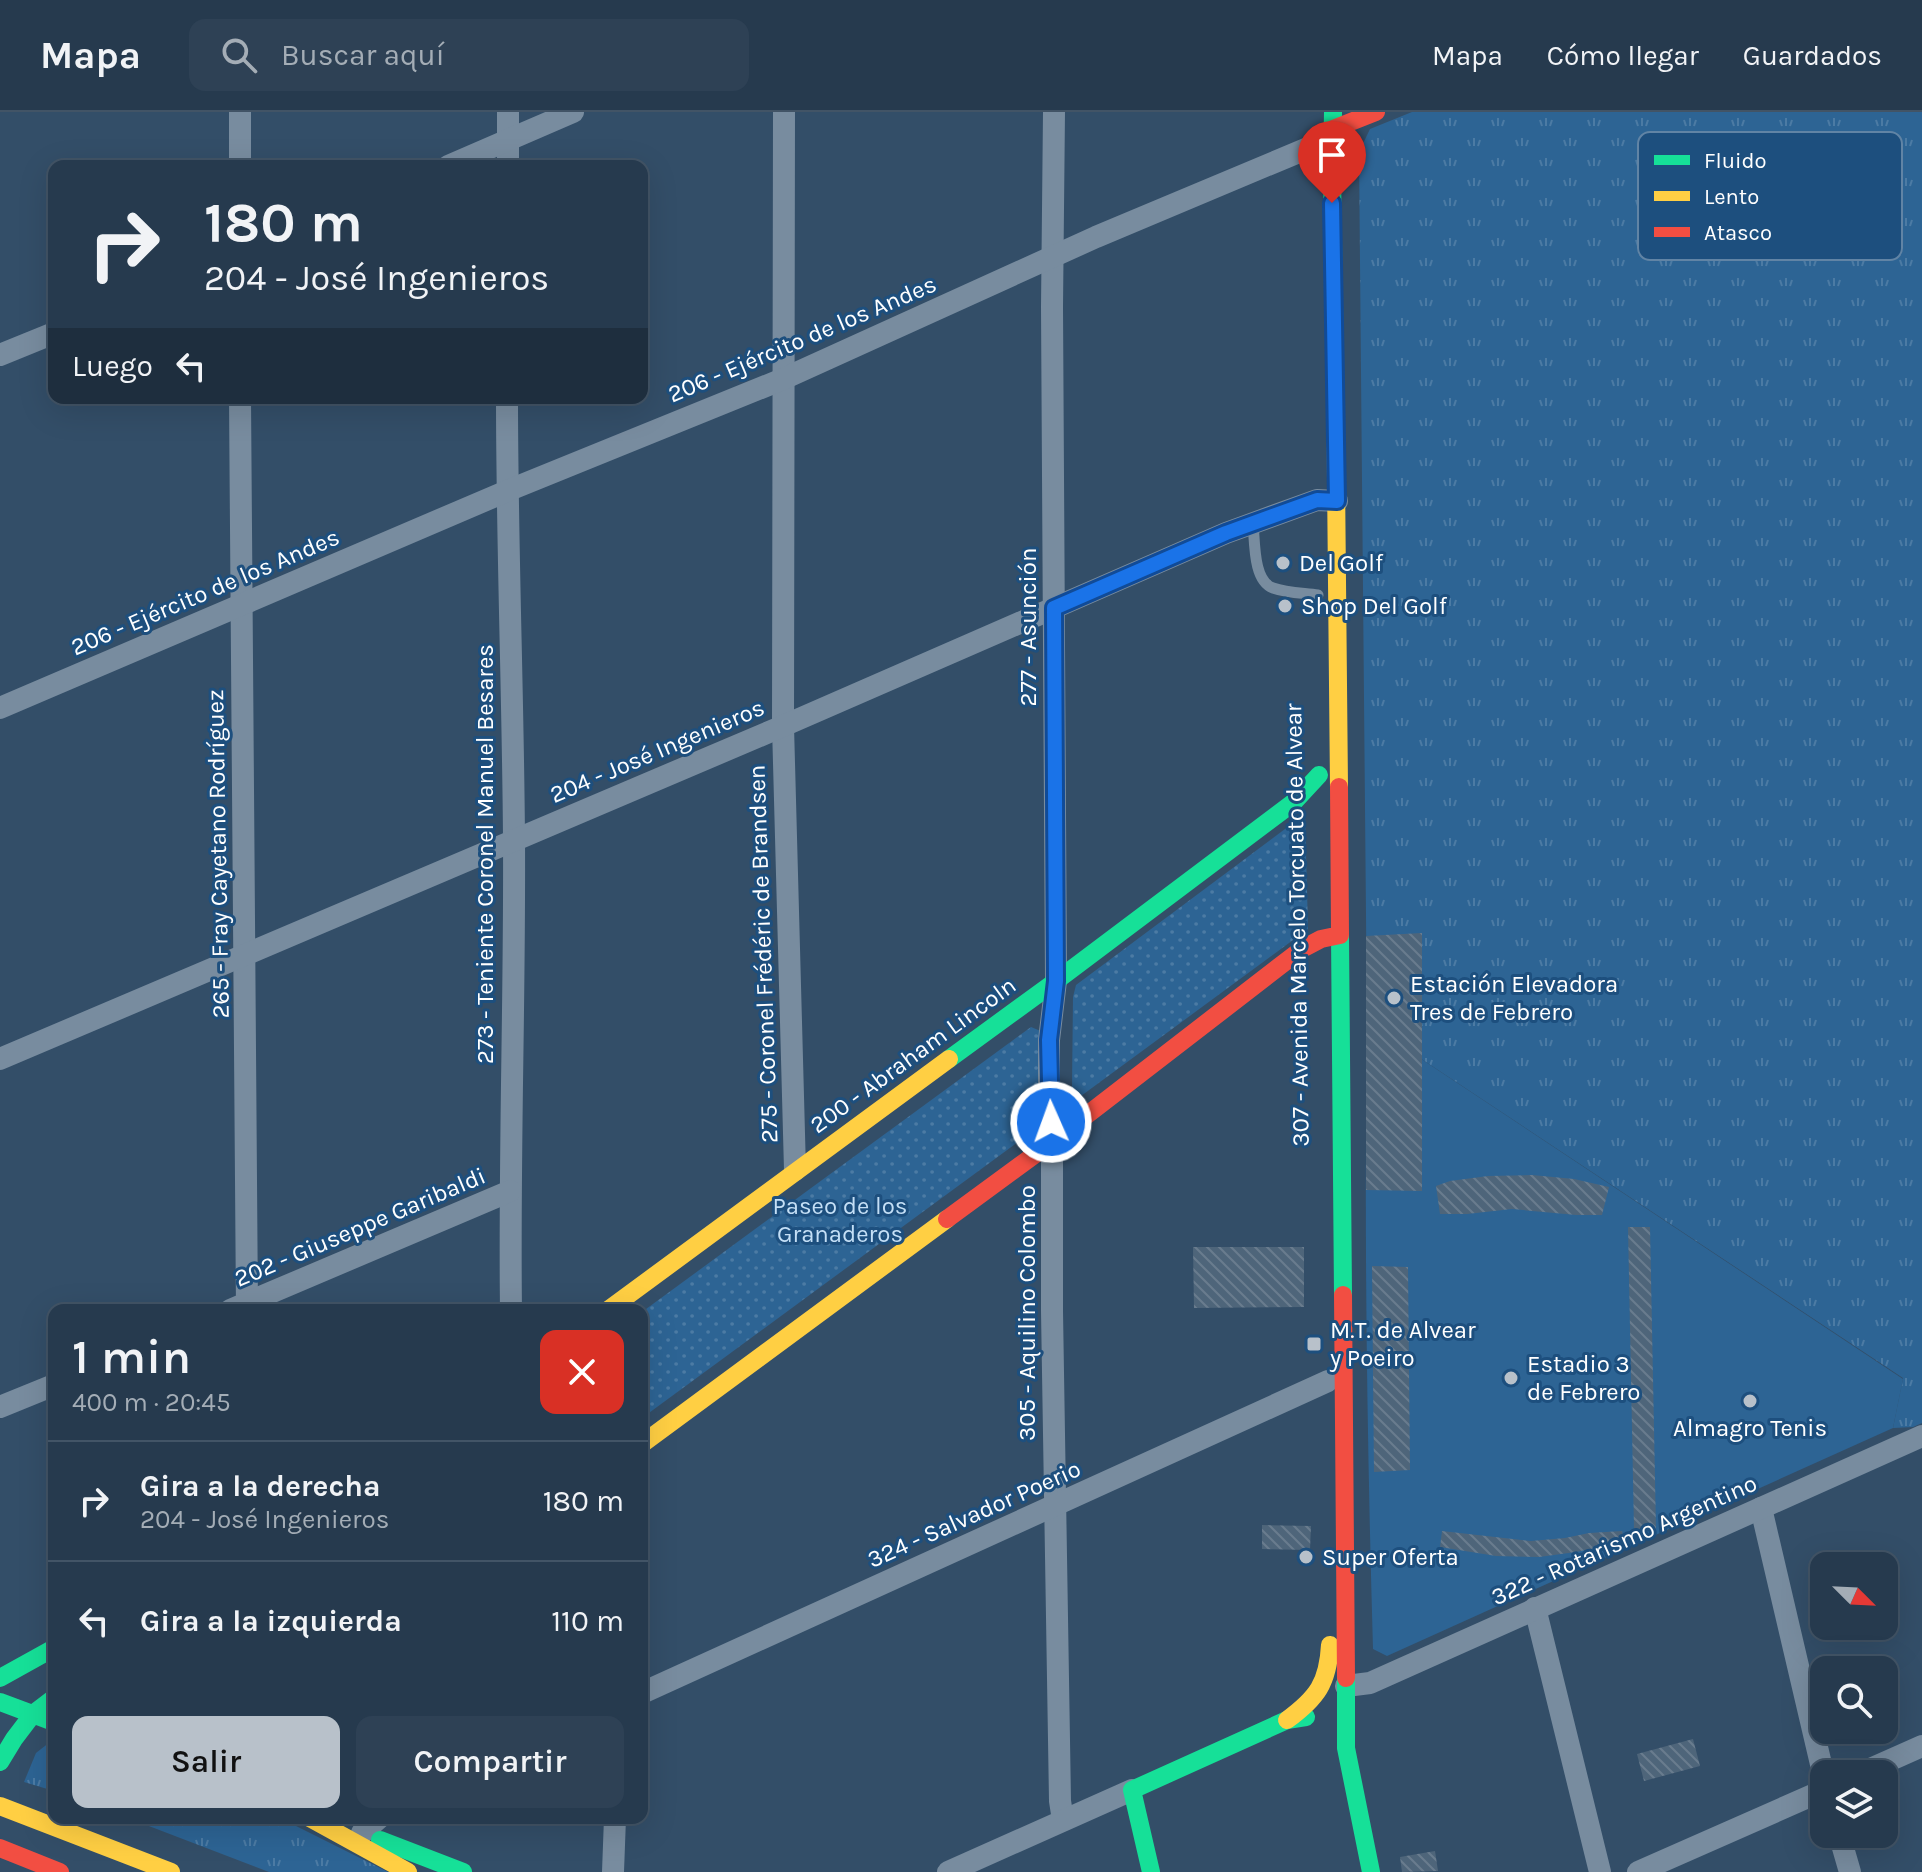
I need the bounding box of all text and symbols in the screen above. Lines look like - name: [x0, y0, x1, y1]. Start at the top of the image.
- search box: [189, 19, 749, 91]
- text: Mapa: [40, 33, 141, 78]
- icon: search: [217, 33, 261, 77]
- text: Buscar aquí: [281, 37, 445, 73]
- text: Mapa: [1432, 39, 1503, 72]
- text: Cómo llegar: [1547, 39, 1699, 72]
- text: Guardados: [1743, 39, 1882, 72]
- pin: [1298, 121, 1366, 203]
- legend: [1638, 132, 1902, 260]
- icon: arrive: [1310, 133, 1354, 177]
- text: Fluido: [1704, 148, 1767, 174]
- text: Lento: [1704, 184, 1759, 210]
- text: 180 m: [204, 190, 363, 255]
- icon: right: [72, 192, 176, 296]
- text: Atasco: [1704, 220, 1772, 246]
- text: 204 - José Ingenieros: [204, 257, 549, 299]
- street label: 206 - Ejército de los Andes: [664, 270, 940, 408]
- icon: left: [169, 344, 213, 388]
- text: Luego: [72, 348, 153, 384]
- street label: 206 - Ejército de los Andes: [67, 523, 343, 661]
- street label: 277 - Asunción: [1014, 548, 1042, 706]
- place label: Del Golf: [1299, 549, 1384, 577]
- marker: Del Golf: [1274, 554, 1292, 572]
- place label: Shop Del Golf: [1301, 592, 1448, 620]
- marker: Shop Del Golf: [1276, 597, 1294, 615]
- street label: 273 - Teniente Coronel Manuel Besares: [471, 644, 499, 1064]
- street label: 265 - Fray Cayetano Rodríguez: [201, 689, 235, 1019]
- street label: 204 - José Ingenieros: [546, 693, 768, 809]
- street label: 307 - Avenida Marcelo Torcuato de Alvear: [1279, 703, 1315, 1147]
- street label: 275 - Coronel Frédéric de Brandsen: [742, 764, 784, 1144]
- place label: Estación Elevadora Tres de Febrero: [1410, 970, 1618, 1026]
- street label: 200 - Abraham Lincoln: [805, 971, 1021, 1139]
- marker: Estación Elevadora Tres de Febrero: [1385, 989, 1403, 1007]
- position arrow: [1009, 1080, 1093, 1164]
- street label: 202 - Giuseppe Garibaldi: [230, 1161, 490, 1293]
- street label: 305 - Aquilino Colombo: [1013, 1185, 1041, 1441]
- park label: Paseo de los Granaderos: [773, 1192, 907, 1248]
- place label: M.T. de Alvear y Poeiro: [1329, 1316, 1476, 1372]
- text: 1 min: [72, 1329, 191, 1385]
- button: close: [540, 1330, 624, 1414]
- marker: M.T. de Alvear y Poeiro: [1305, 1335, 1323, 1353]
- place label: Estadio 3 de Febrero: [1527, 1350, 1641, 1406]
- marker: Estadio 3 de Febrero: [1502, 1369, 1520, 1387]
- text: 400 m · 20:45: [72, 1387, 231, 1418]
- marker: Almagro Tenis: [1741, 1392, 1759, 1410]
- place label: Almagro Tenis: [1673, 1414, 1827, 1442]
- street label: 324 - Salvador Poerio: [863, 1454, 1085, 1574]
- text: Gira a la derecha: [140, 1468, 381, 1504]
- street label: 322 - Rotarismo Argentino: [1487, 1469, 1761, 1611]
- icon: right: [72, 1479, 116, 1523]
- text: 180 m: [543, 1483, 624, 1519]
- text: 204 - José Ingenieros: [140, 1504, 389, 1535]
- place label: Super Oferta: [1322, 1543, 1459, 1571]
- marker: Super Oferta: [1297, 1548, 1315, 1566]
- north arrow: [1810, 1552, 1898, 1640]
- map controls: [1810, 1552, 1898, 1848]
- icon: left: [72, 1599, 116, 1643]
- text: Gira a la izquierda: [140, 1603, 402, 1639]
- text: 110 m: [551, 1603, 624, 1639]
- button: search: [1810, 1656, 1898, 1744]
- button: Salir: [72, 1716, 340, 1808]
- button: Compartir: [356, 1716, 624, 1808]
- button: layers: [1810, 1760, 1898, 1848]

